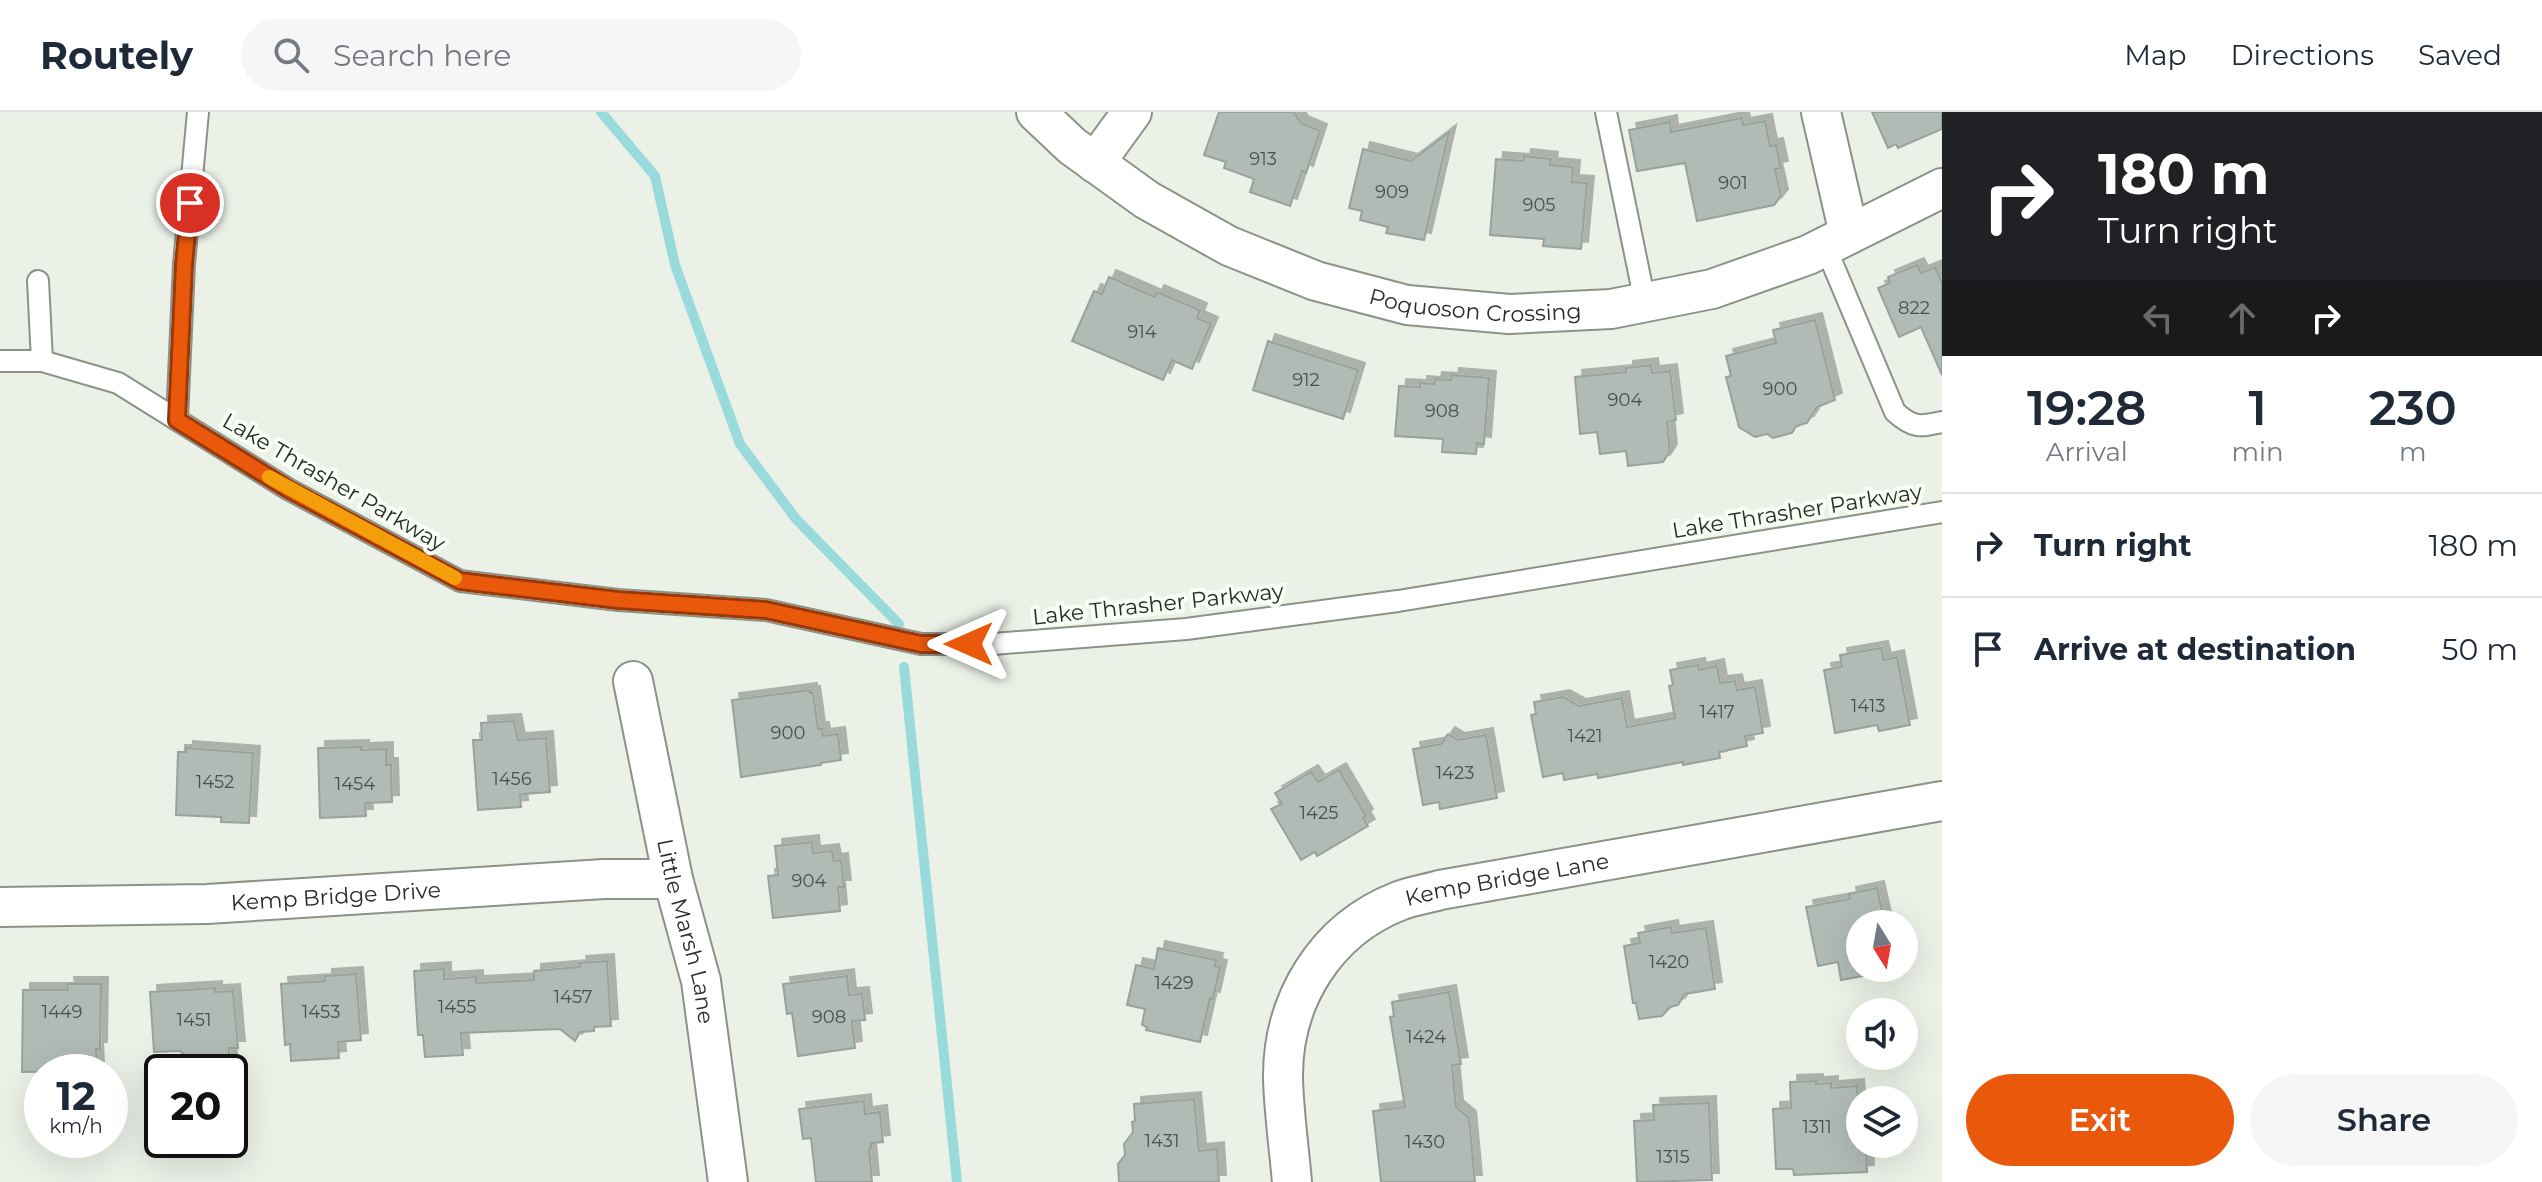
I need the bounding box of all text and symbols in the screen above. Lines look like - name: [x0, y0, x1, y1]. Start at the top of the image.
- search box: [241, 19, 801, 91]
- text: Routely: [40, 32, 193, 79]
- icon: search: [269, 33, 313, 77]
- text: Search here: [333, 37, 511, 74]
- text: Map: [2124, 38, 2186, 72]
- text: Directions: [2230, 38, 2374, 72]
- text: Saved: [2418, 38, 2502, 72]
- text: 180 m: [2098, 140, 2270, 208]
- icon: right: [1966, 144, 2070, 248]
- house number: 913: [1249, 148, 1277, 170]
- pin: [156, 169, 224, 237]
- house number: 901: [1718, 172, 1748, 194]
- icon: arrive: [168, 181, 212, 225]
- house number: 909: [1375, 181, 1409, 203]
- house number: 905: [1522, 194, 1556, 216]
- text: Turn right: [2098, 208, 2278, 252]
- street label: Poquoson Crossing: [1366, 282, 1582, 328]
- icon: left: [2136, 296, 2180, 340]
- icon: ahead: [2220, 296, 2264, 340]
- icon: right: [2304, 296, 2348, 340]
- house number: 822: [1898, 297, 1930, 319]
- house number: 914: [1127, 321, 1157, 343]
- house number: 912: [1292, 369, 1320, 391]
- house number: 900: [1763, 378, 1797, 400]
- text: 19:28: [2027, 379, 2146, 437]
- text: 1: [2248, 379, 2267, 437]
- text: 230: [2369, 379, 2457, 437]
- house number: 904: [1608, 389, 1642, 411]
- house number: 908: [1425, 400, 1459, 422]
- street label: Lake Thrasher Parkway: [218, 407, 450, 557]
- text: Arrival: [2046, 436, 2128, 468]
- text: min: [2232, 436, 2284, 468]
- text: m: [2399, 436, 2427, 468]
- street label: Lake Thrasher Parkway: [1670, 478, 1924, 544]
- icon: right: [1966, 523, 2010, 567]
- text: Turn right: [2034, 527, 2191, 564]
- text: 180 m: [2428, 527, 2518, 564]
- street label: Lake Thrasher Parkway: [1031, 577, 1285, 631]
- position arrow: [927, 602, 1011, 686]
- icon: arrive: [1966, 627, 2010, 671]
- text: Arrive at destination: [2034, 631, 2356, 668]
- text: 50 m: [2441, 631, 2518, 668]
- house number: 1413: [1851, 695, 1885, 717]
- house number: 1417: [1699, 701, 1735, 723]
- house number: 900: [771, 722, 805, 744]
- house number: 1421: [1567, 725, 1603, 747]
- house number: 1423: [1436, 762, 1474, 784]
- house number: 1456: [492, 768, 532, 790]
- house number: 1452: [196, 771, 234, 793]
- house number: 1454: [335, 773, 375, 795]
- house number: 1425: [1300, 802, 1338, 824]
- street label: Little Marsh Lane: [652, 836, 720, 1025]
- street label: Kemp Bridge Lane: [1402, 847, 1611, 912]
- house number: 904: [792, 870, 826, 892]
- street label: Kemp Bridge Drive: [230, 876, 442, 916]
- north arrow: [1846, 910, 1918, 982]
- map controls: [1846, 910, 1918, 1158]
- house number: 1420: [1649, 951, 1689, 973]
- house number: 1429: [1154, 972, 1194, 994]
- house number: 1457: [554, 986, 592, 1008]
- house number: 1455: [438, 996, 476, 1018]
- button: sound: [1846, 998, 1918, 1070]
- house number: 1449: [41, 1001, 83, 1023]
- house number: 1453: [302, 1001, 340, 1023]
- house number: 908: [812, 1006, 846, 1028]
- house number: 1451: [176, 1009, 212, 1031]
- house number: 1424: [1406, 1026, 1446, 1048]
- speed limit sign: 20: [144, 1054, 248, 1158]
- text: 12: [56, 1071, 96, 1120]
- button: Exit: [1966, 1074, 2234, 1166]
- button: Share: [2250, 1074, 2518, 1166]
- button: layers: [1846, 1086, 1918, 1158]
- text: km/h: [49, 1114, 103, 1138]
- house number: 1311: [1802, 1116, 1832, 1138]
- house number: 1431: [1145, 1130, 1179, 1152]
- house number: 1430: [1405, 1131, 1445, 1153]
- house number: 1315: [1656, 1146, 1690, 1168]

